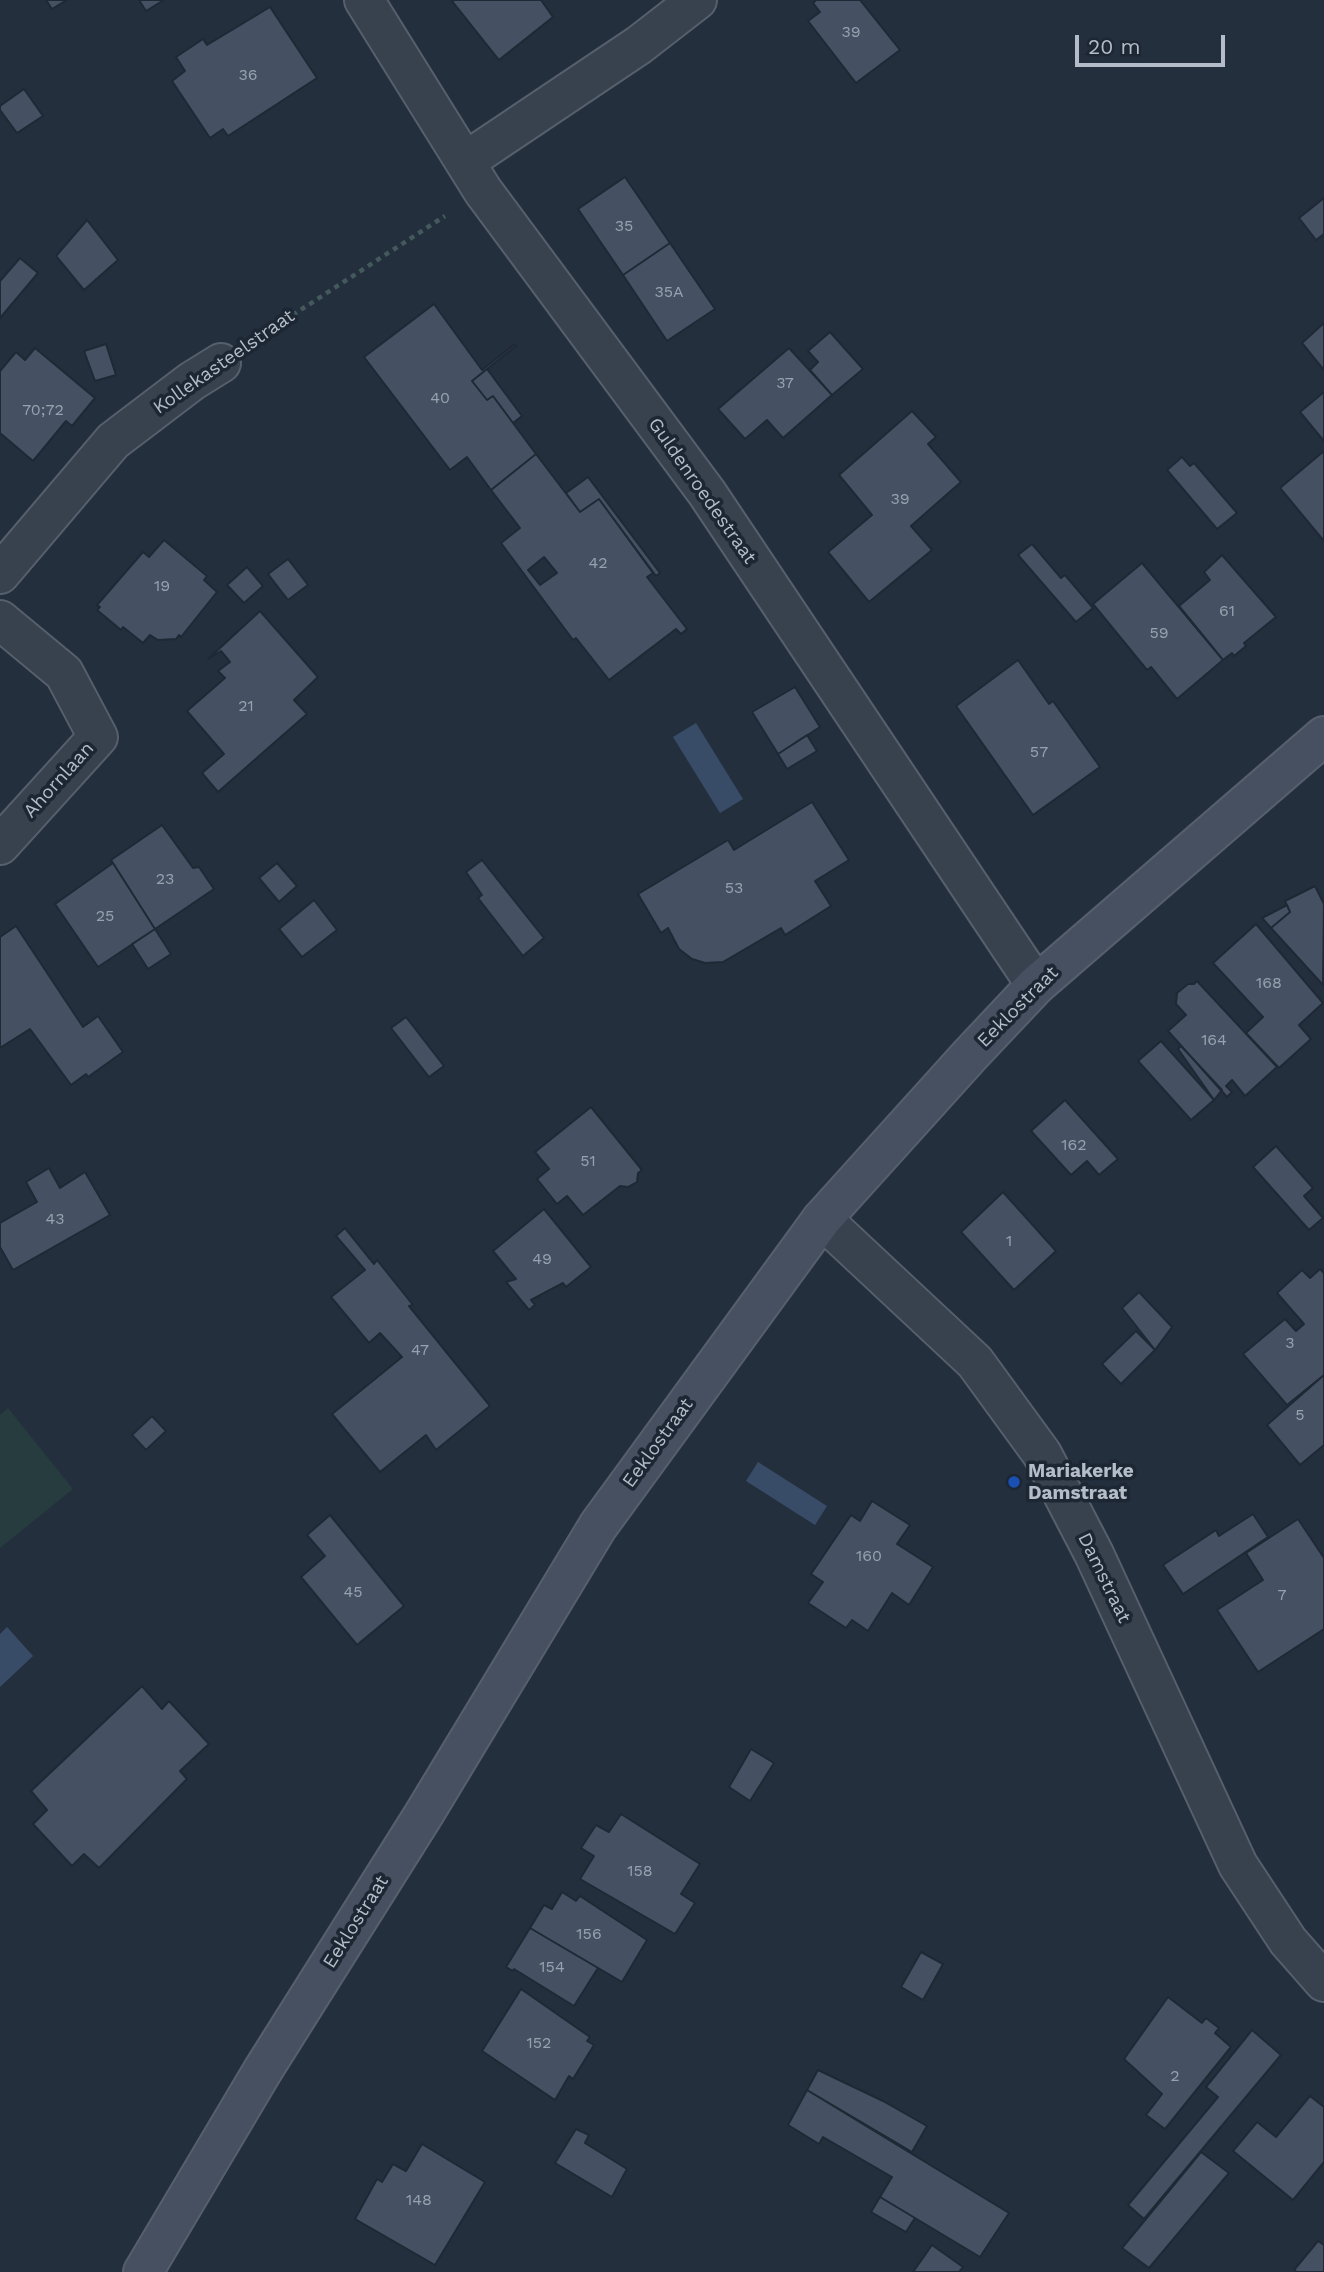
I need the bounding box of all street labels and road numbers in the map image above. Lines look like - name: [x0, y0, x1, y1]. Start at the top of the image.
- street label: Kollekasteelstraat: [149, 305, 299, 419]
- street label: Guldenroedestraat: [643, 414, 761, 568]
- street label: Ahornlaan: [19, 737, 99, 823]
- street label: Eeklostraat: [973, 962, 1063, 1052]
- street label: Eeklostraat: [618, 1394, 698, 1492]
- street label: Damstraat: [1072, 1529, 1136, 1627]
- street label: Eeklostraat: [318, 1871, 394, 1973]

